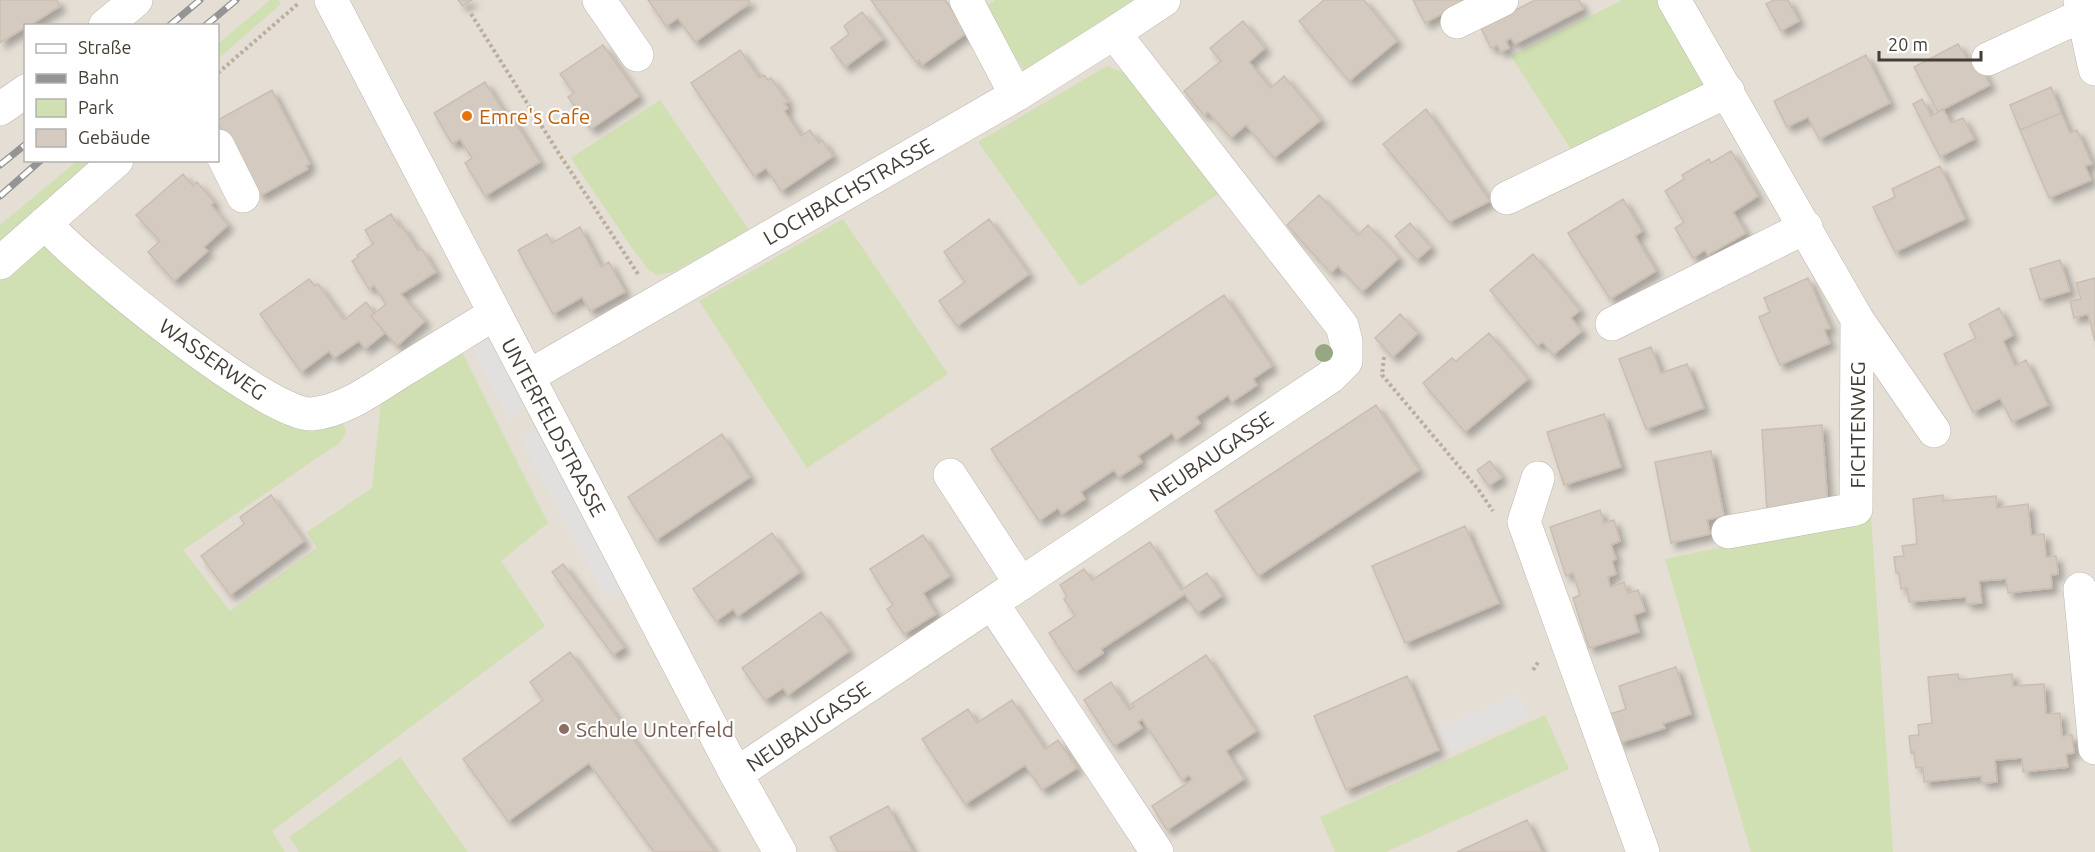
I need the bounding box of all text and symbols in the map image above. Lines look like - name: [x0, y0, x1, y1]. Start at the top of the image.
- legend: [24, 24, 219, 162]
- scale bar: [1879, 24, 1981, 62]
- text: 20 m: [1888, 34, 1928, 54]
- text: Straße: [78, 37, 131, 57]
- text: Bahn: [78, 67, 119, 87]
- text: Park: [78, 97, 114, 117]
- place label: Emre's Cafe: [479, 104, 590, 128]
- marker: Emre's Cafe: [460, 109, 474, 123]
- text: Gebäude: [78, 127, 150, 147]
- street label: LOCHBACHSTRASSE: [759, 133, 937, 249]
- street label: WASSERWEG: [155, 313, 271, 405]
- street label: UNTERFELDSTRASSE: [497, 334, 611, 520]
- street label: FICHTENWEG: [1845, 361, 1869, 489]
- street label: NEUBAUGASSE: [1145, 406, 1277, 506]
- street label: NEUBAUGASSE: [742, 676, 874, 776]
- place label: Schule Unterfeld: [576, 717, 734, 741]
- marker: Schule Unterfeld: [557, 722, 571, 736]

